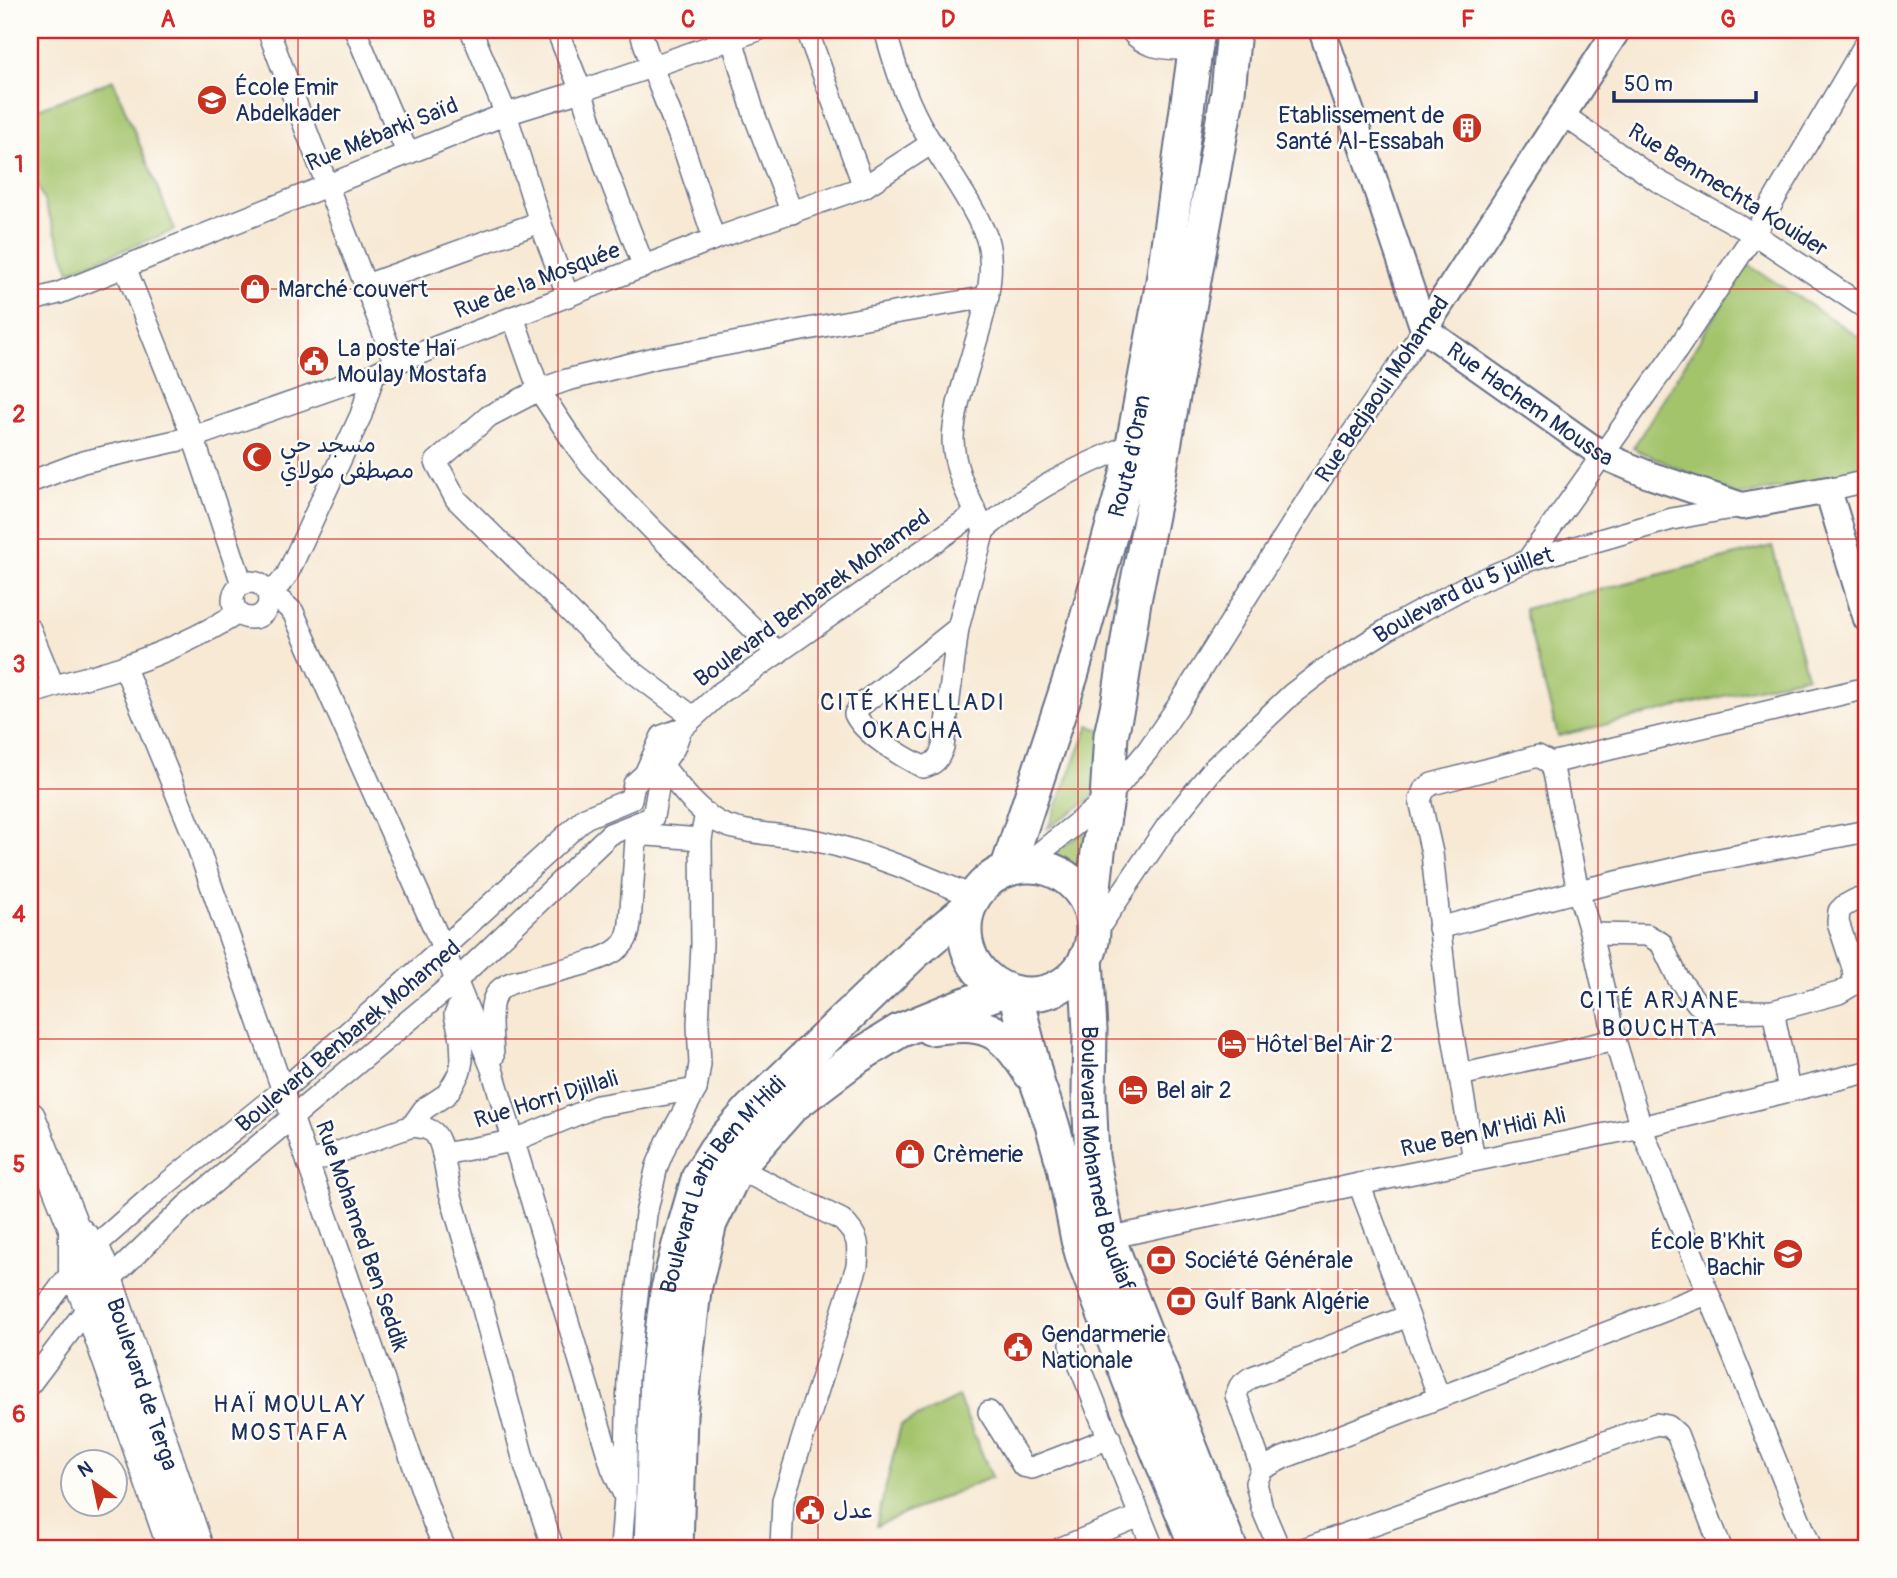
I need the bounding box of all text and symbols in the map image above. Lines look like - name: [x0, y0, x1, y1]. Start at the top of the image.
- text: A: [161, 5, 176, 34]
- text: B: [422, 5, 436, 34]
- text: C: [681, 5, 695, 34]
- text: D: [941, 5, 955, 34]
- text: E: [1203, 5, 1215, 34]
- text: F: [1461, 5, 1475, 34]
- text: G: [1720, 5, 1736, 34]
- scale bar: [1614, 60, 1755, 104]
- text: 50 m: [1624, 71, 1673, 98]
- place label: École Emir Abdelkader: [235, 73, 341, 128]
- school or university icon: École Emir Abdelkader: [195, 83, 229, 117]
- street label: Rue Mébarki Saïd: [302, 90, 462, 178]
- place label: Etablissement de Santé Al-Essabah: [1275, 101, 1445, 156]
- building icon: Etablissement de Santé Al-Essabah: [1450, 111, 1484, 145]
- street label: Rue Benmechta Kouider: [1623, 117, 1833, 263]
- text: 1: [15, 150, 24, 179]
- street label: Rue de la Mosquée: [450, 235, 625, 325]
- shop icon: Marché couvert: [238, 272, 272, 306]
- place label: Marché couvert: [278, 275, 429, 304]
- street label: Rue Bedjaoui Mohamed: [1309, 290, 1455, 488]
- place label: La poste Haï Moulay Mostafa: [337, 334, 487, 389]
- street label: Rue Hachem Moussa: [1441, 335, 1617, 473]
- public building icon: La poste Haï Moulay Mostafa: [297, 344, 331, 378]
- street label: Route d'Oran: [1101, 392, 1156, 521]
- text: 2: [13, 400, 26, 429]
- place label: مسجد حي مصطفى مولاي: [280, 430, 414, 487]
- mosque icon: مسجد حي مصطفى مولاي: [240, 440, 274, 474]
- street label: Boulevard Benbarek Mohamed: [688, 503, 936, 693]
- street label: Boulevard du 5 juillet: [1368, 540, 1557, 649]
- text: 3: [13, 650, 25, 679]
- district label: CITÉ KHELLADI OKACHA: [820, 688, 1006, 745]
- text: 4: [12, 900, 26, 929]
- street label: Boulevard Benbarek Mohamed: [230, 933, 466, 1139]
- district label: CITÉ ARJANE BOUCHTA: [1580, 986, 1740, 1043]
- street label: Boulevard Mohamed Boudiaf: [1074, 1026, 1142, 1296]
- hotel icon: Hôtel Bel Air 2: [1215, 1027, 1249, 1061]
- place label: Hôtel Bel Air 2: [1255, 1030, 1393, 1059]
- street label: Rue Horri Djillali: [471, 1063, 621, 1135]
- street label: Boulevard Larbi Ben M'Hidi: [653, 1069, 791, 1296]
- hotel icon: Bel air 2: [1116, 1073, 1150, 1107]
- place label: Bel air 2: [1156, 1076, 1232, 1105]
- street label: Rue Ben M'Hidi Ali: [1398, 1100, 1568, 1164]
- street label: Rue Mohamed Ben Seddik: [309, 1117, 415, 1356]
- shop icon: Crèmerie: [893, 1137, 927, 1171]
- place label: Crèmerie: [933, 1140, 1024, 1169]
- text: 5: [13, 1150, 25, 1179]
- place label: École B'Khit Bachir: [1650, 1227, 1766, 1282]
- school or university icon: École B'Khit Bachir: [1771, 1237, 1805, 1271]
- bank icon: Société Générale: [1144, 1243, 1178, 1277]
- place label: Société Générale: [1184, 1246, 1353, 1275]
- bank icon: Gulf Bank Algérie: [1164, 1284, 1198, 1318]
- place label: Gulf Bank Algérie: [1204, 1287, 1370, 1316]
- street label: Boulevard de Terga: [100, 1294, 185, 1474]
- place label: Gendarmerie Nationale: [1041, 1320, 1166, 1375]
- public building icon: Gendarmerie Nationale: [1001, 1330, 1035, 1364]
- district label: HAÏ MOULAY MOSTAFA: [213, 1390, 367, 1447]
- text: 6: [12, 1400, 26, 1429]
- north arrow: [60, 1448, 130, 1518]
- text: N: [73, 1456, 97, 1483]
- public building icon: عدل: [793, 1493, 827, 1527]
- place label: عدل: [833, 1496, 873, 1525]

